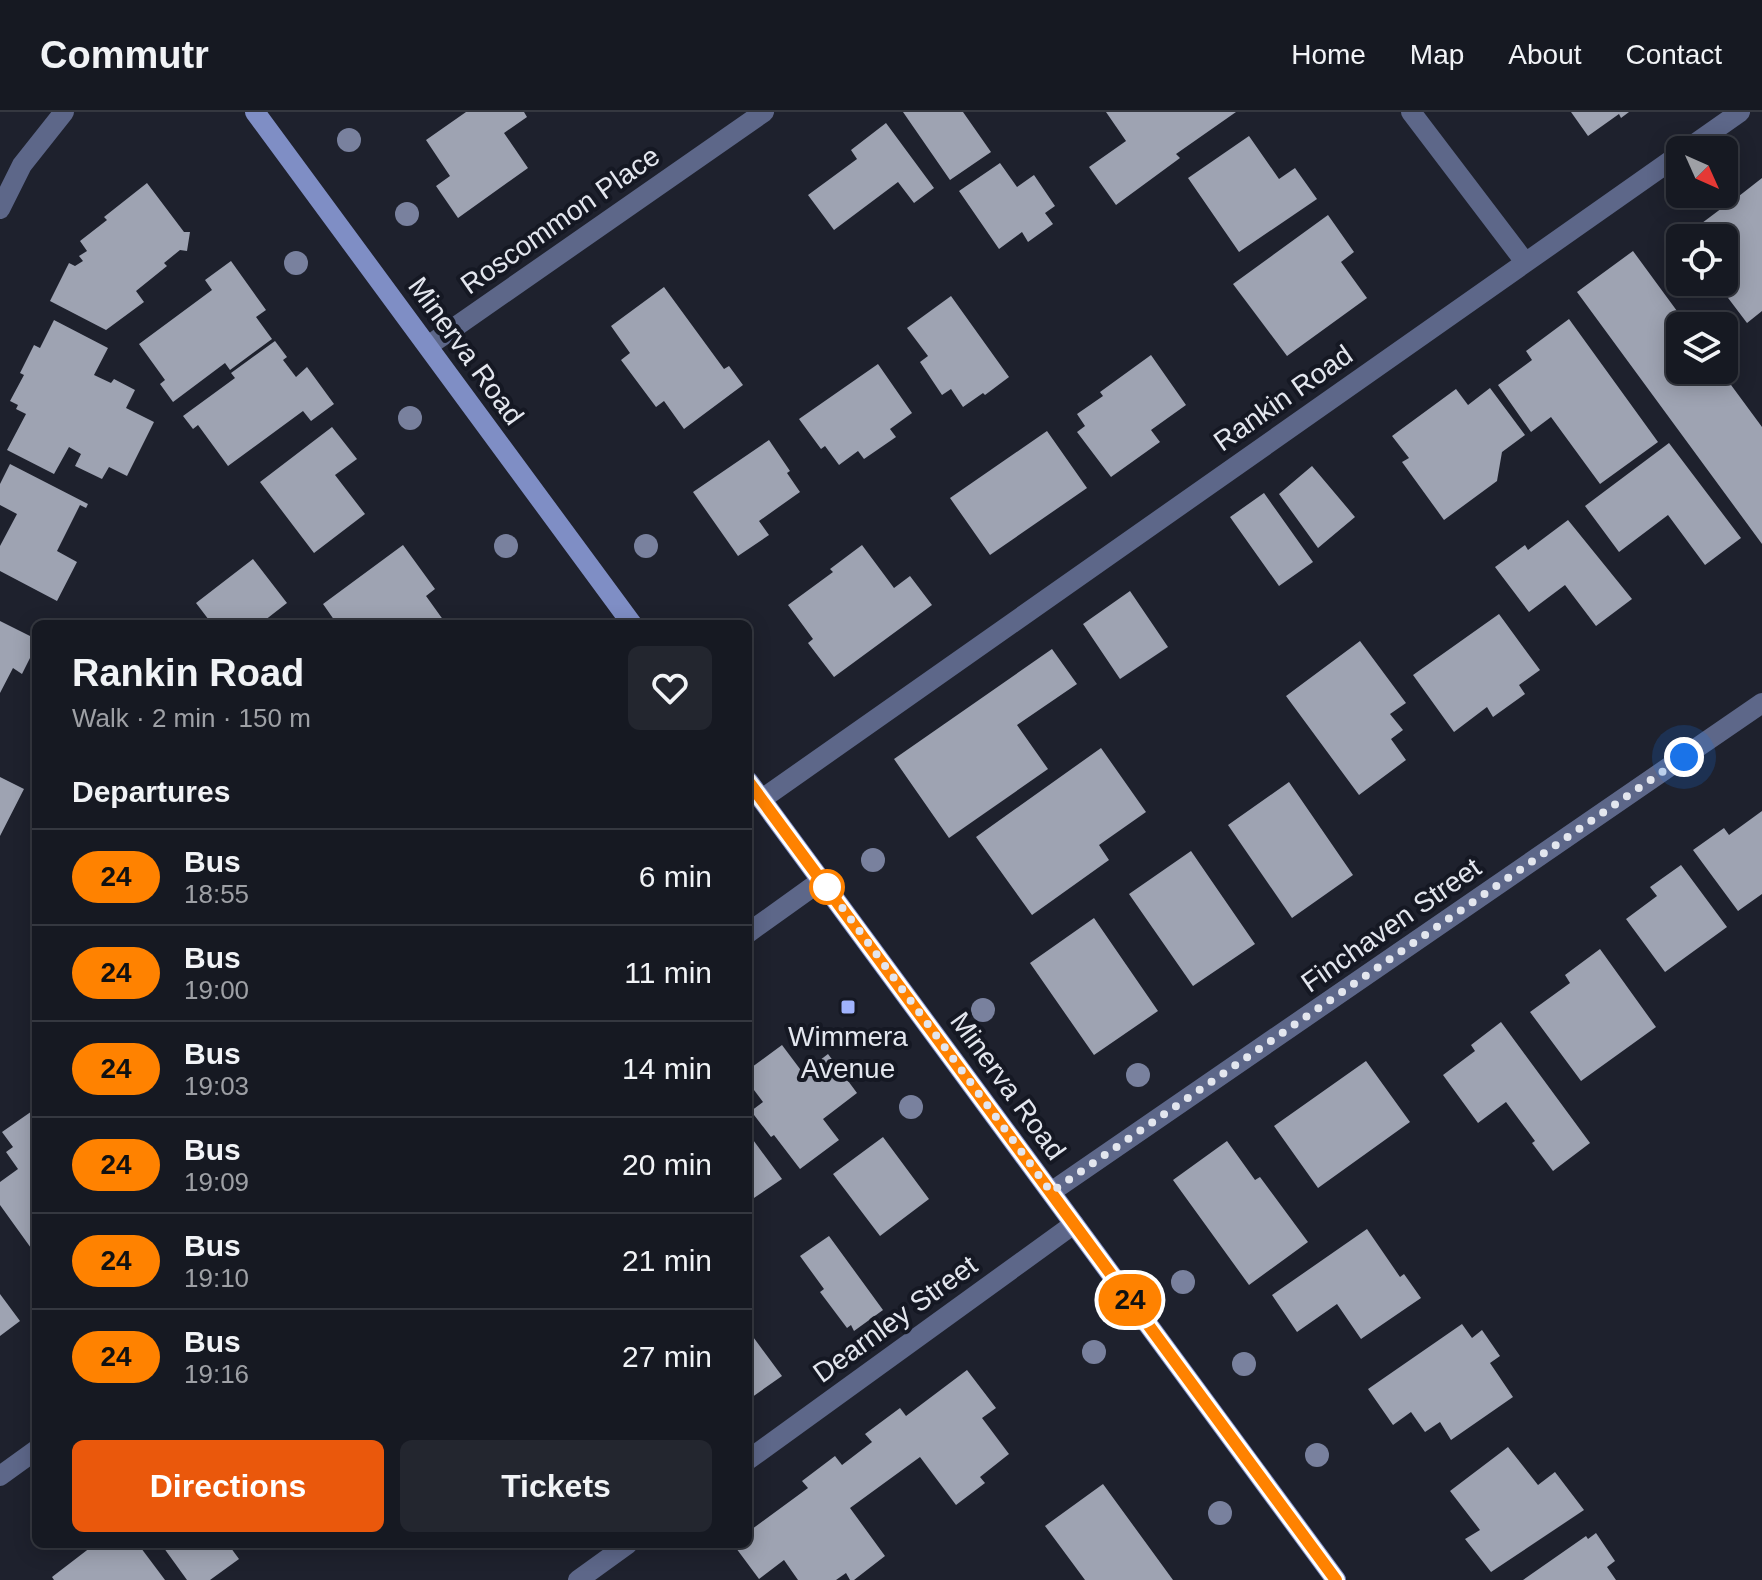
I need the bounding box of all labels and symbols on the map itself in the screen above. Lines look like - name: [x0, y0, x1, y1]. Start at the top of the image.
- north arrow: [1666, 136, 1738, 208]
- street label: Roscommon Place: [455, 140, 665, 300]
- street label: Minerva Road: [402, 271, 530, 431]
- street label: Rankin Road: [1208, 339, 1358, 457]
- your location: [1664, 737, 1704, 777]
- street label: Finchaven Street: [1295, 851, 1487, 998]
- unlabelled marker: [810, 870, 844, 904]
- marker: Wimmera Avenue: [839, 998, 857, 1016]
- street label: Minerva Road: [944, 1006, 1072, 1166]
- place label: Wimmera Avenue: [788, 1021, 908, 1084]
- street label: Dearnley Street: [807, 1249, 983, 1389]
- line badge: 24: [1094, 1274, 1166, 1326]

